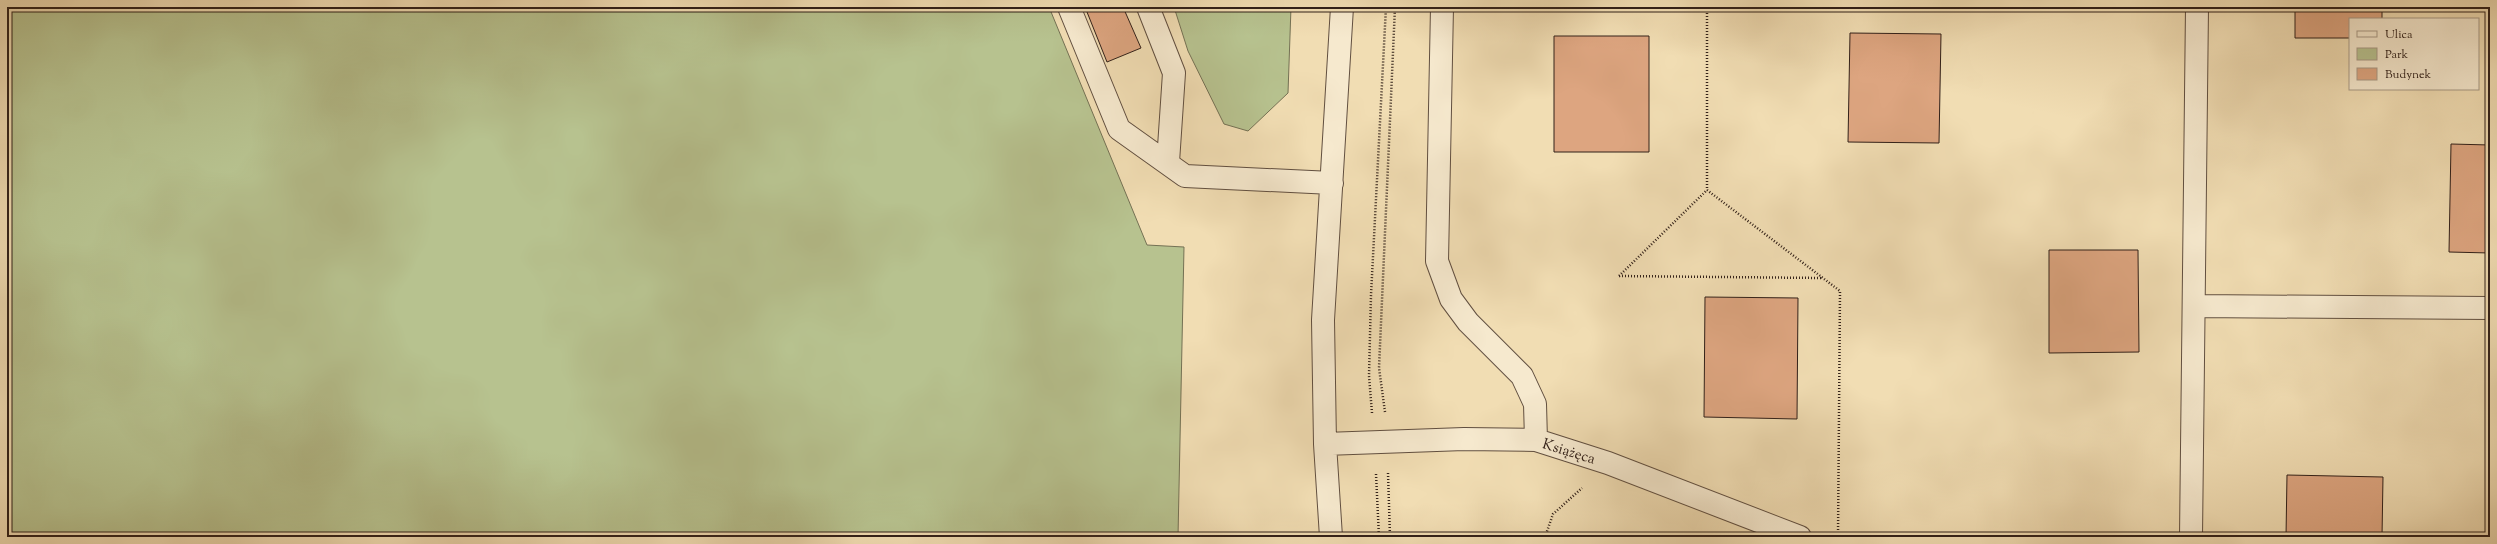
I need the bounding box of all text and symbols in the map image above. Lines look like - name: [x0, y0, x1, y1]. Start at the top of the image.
- legend: [2349, 18, 2479, 90]
- text: Ulica: [2385, 26, 2413, 44]
- text: Park: [2385, 46, 2408, 64]
- text: Budynek: [2385, 66, 2432, 84]
- street label: Książęca: [1540, 434, 1598, 470]

